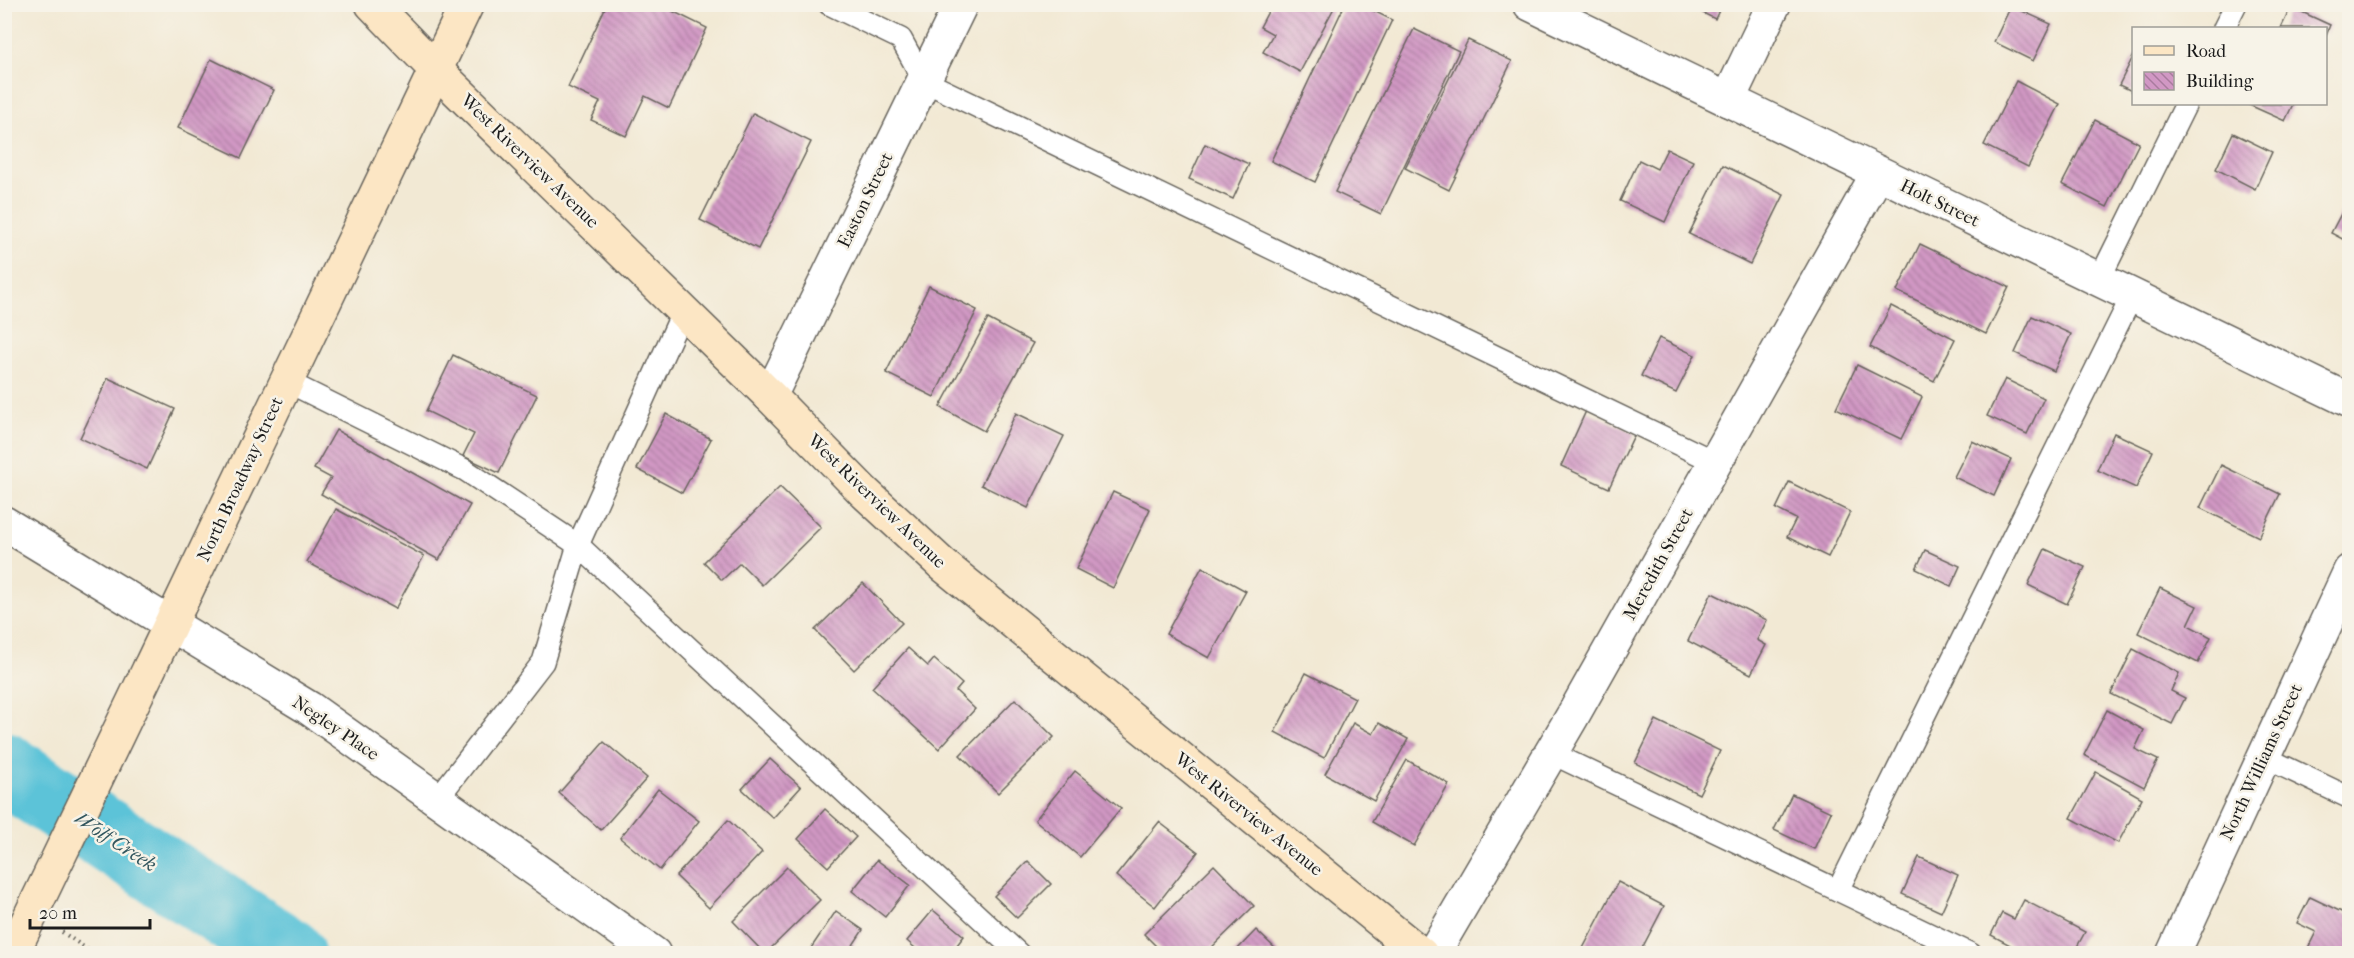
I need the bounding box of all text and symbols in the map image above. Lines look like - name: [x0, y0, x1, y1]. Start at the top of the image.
- legend: [2132, 27, 2327, 105]
- text: Road: [2186, 41, 2226, 62]
- text: Building: [2186, 71, 2254, 92]
- street label: West Riverview Avenue: [455, 89, 603, 233]
- street label: Easton Street: [833, 149, 898, 251]
- street label: Holt Street: [1897, 175, 1983, 232]
- street label: North Broadway Street: [193, 393, 288, 565]
- street label: West Riverview Avenue: [802, 429, 950, 573]
- street label: Meredith Street: [1619, 504, 1698, 624]
- street label: North Williams Street: [2216, 680, 2307, 844]
- street label: Negley Place: [288, 692, 383, 765]
- street label: West Riverview Avenue: [1170, 748, 1327, 880]
- water label: Wolf Creek: [70, 806, 161, 876]
- scale bar: [30, 892, 150, 930]
- text: 20 m: [39, 903, 77, 924]

